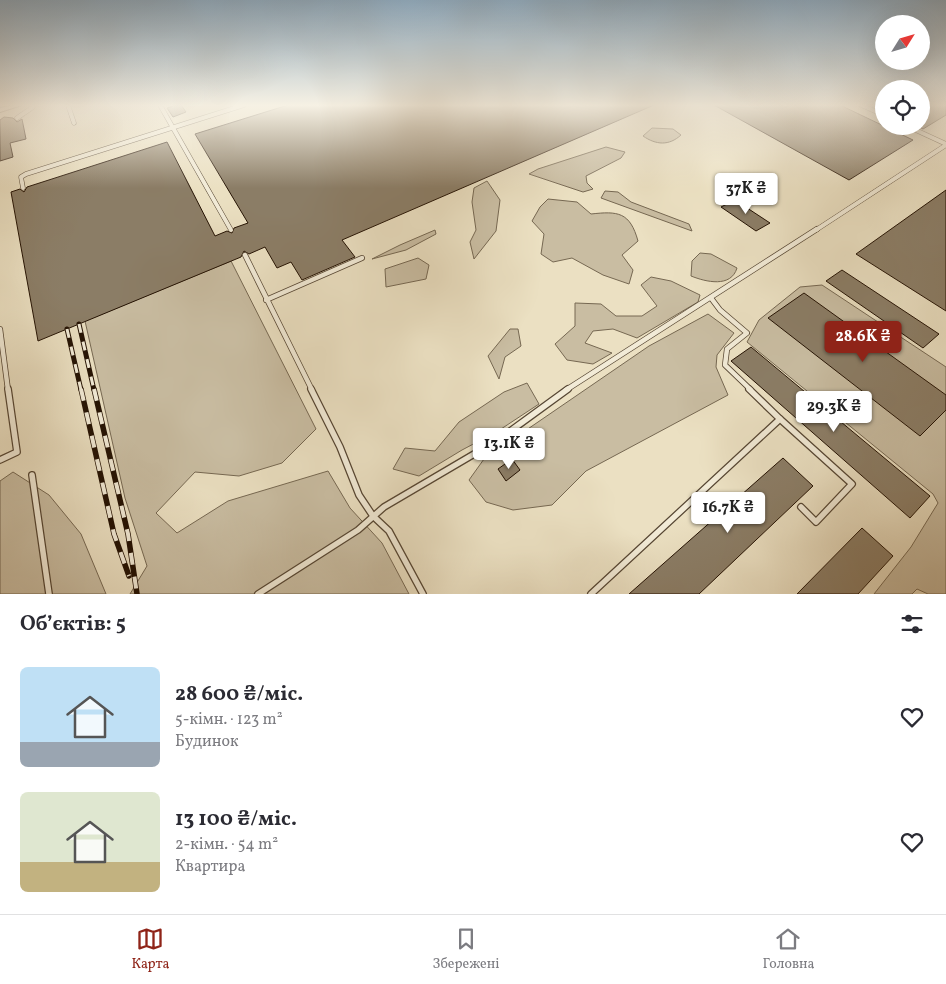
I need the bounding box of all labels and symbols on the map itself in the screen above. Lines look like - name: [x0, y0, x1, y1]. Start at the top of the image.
- north arrow: [875, 15, 930, 70]
- pin: 37K ₴: [711, 172, 781, 215]
- pin: 28.6K ₴: [817, 320, 909, 363]
- pin: 29.3K ₴: [788, 390, 880, 433]
- pin: 13.1K ₴: [463, 428, 555, 470]
- pin: 16.7K ₴: [682, 492, 774, 534]

